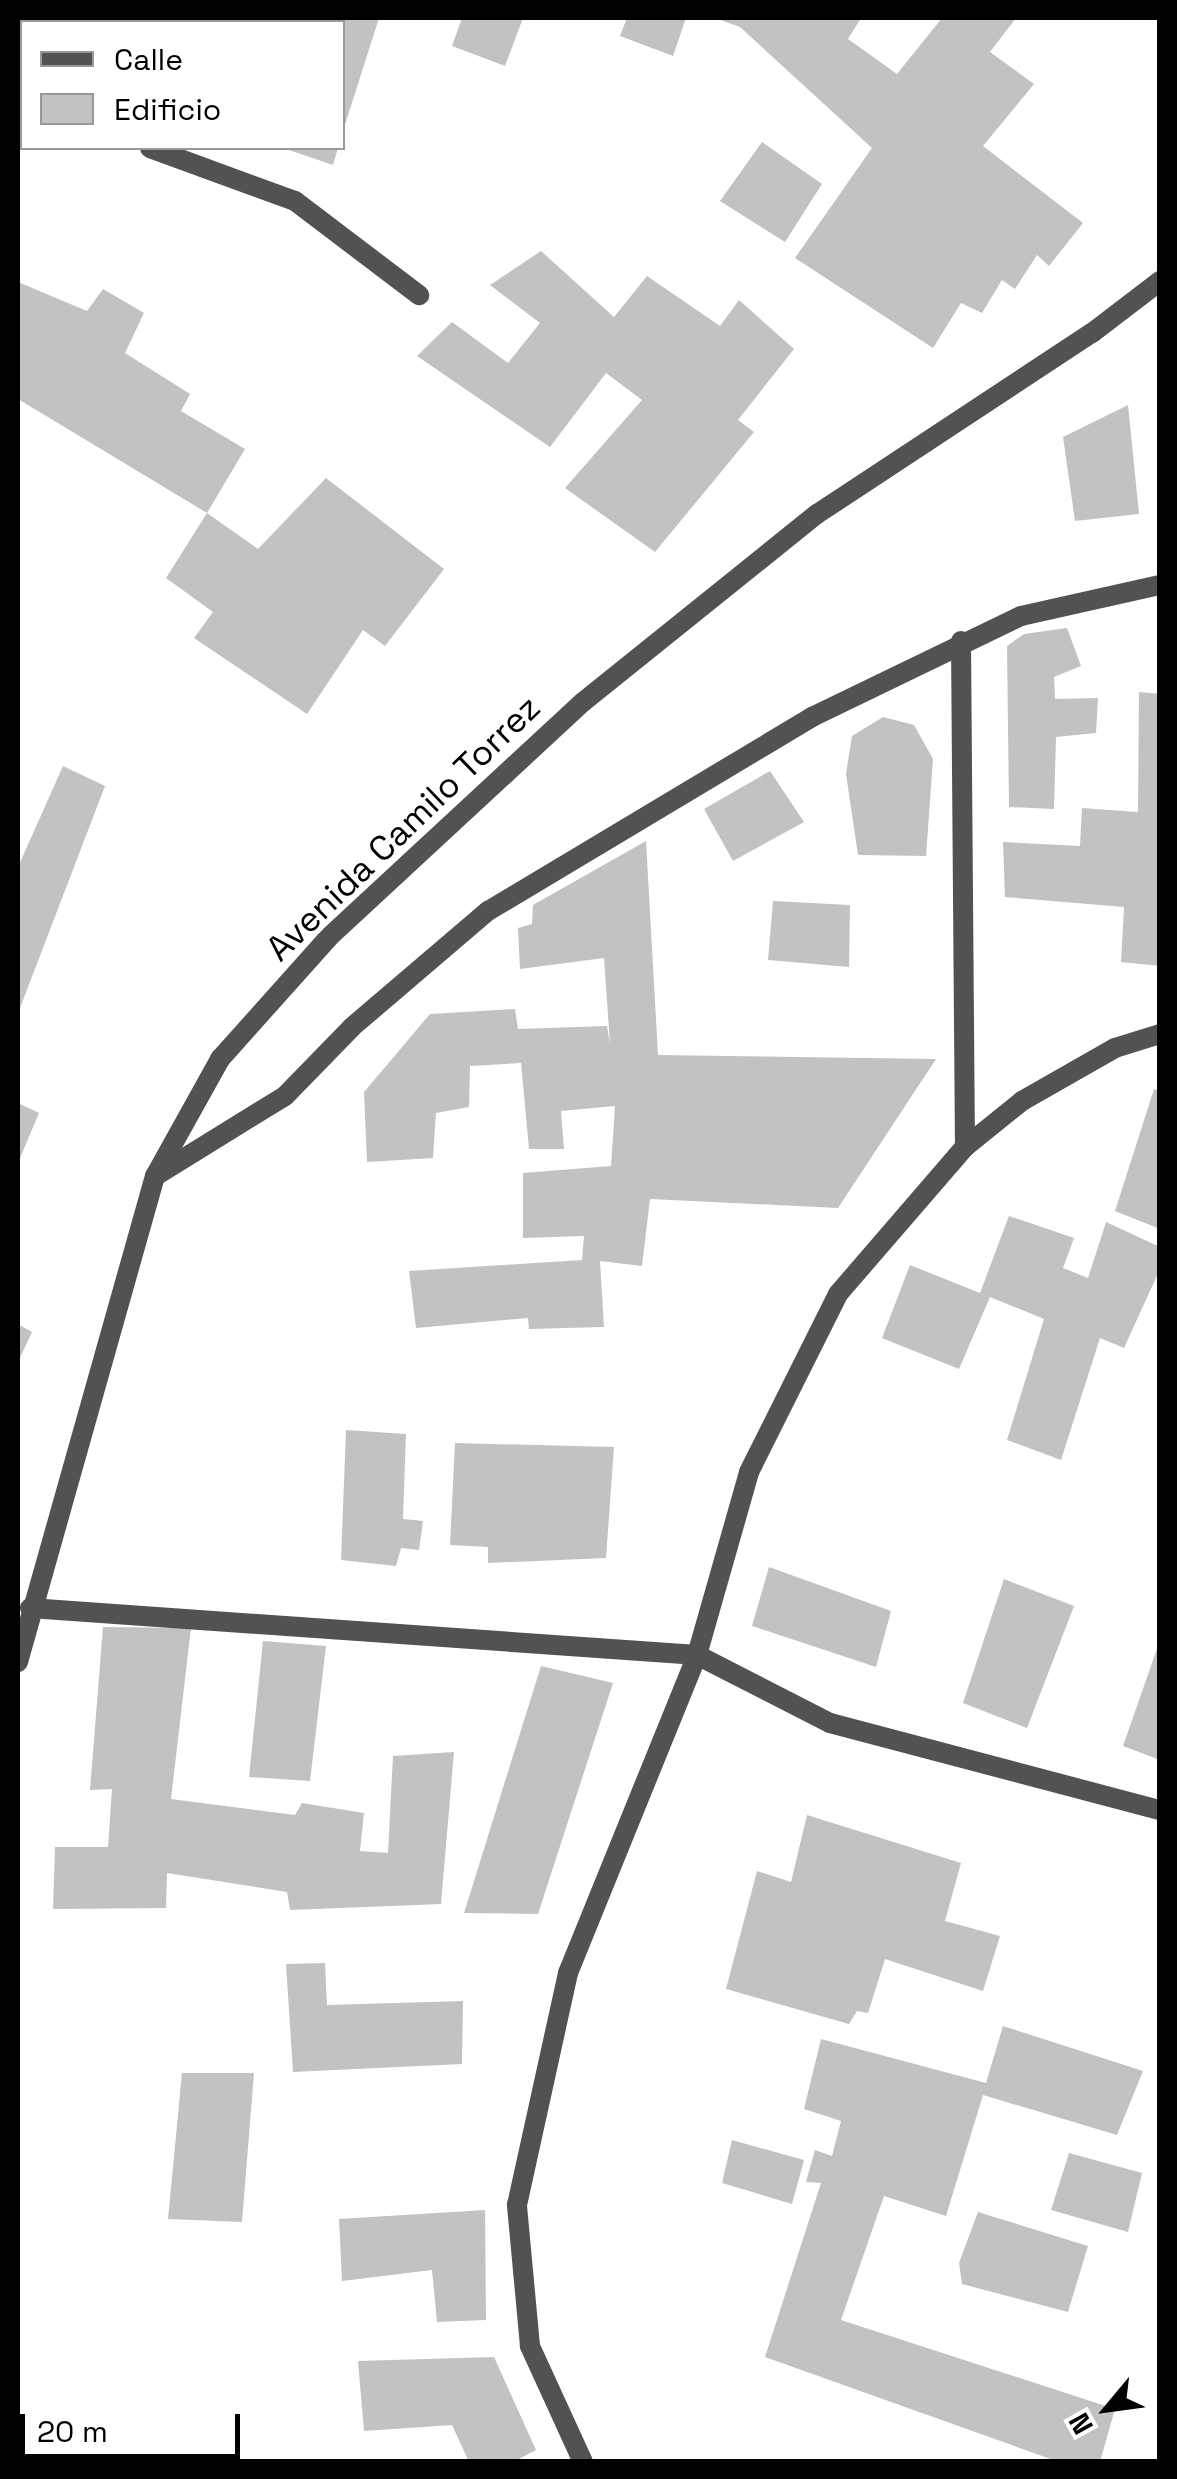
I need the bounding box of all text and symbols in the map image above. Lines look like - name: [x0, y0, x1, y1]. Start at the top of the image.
- legend: [20, 20, 345, 150]
- text: Calle: [114, 40, 183, 79]
- text: Edificio: [114, 90, 221, 129]
- street label: Avenida Camilo Torrez: [257, 686, 549, 970]
- north arrow: [1057, 2359, 1157, 2459]
- scale bar: [25, 2394, 245, 2456]
- text: N: [1060, 2407, 1101, 2440]
- text: 20 m: [37, 2412, 108, 2451]

